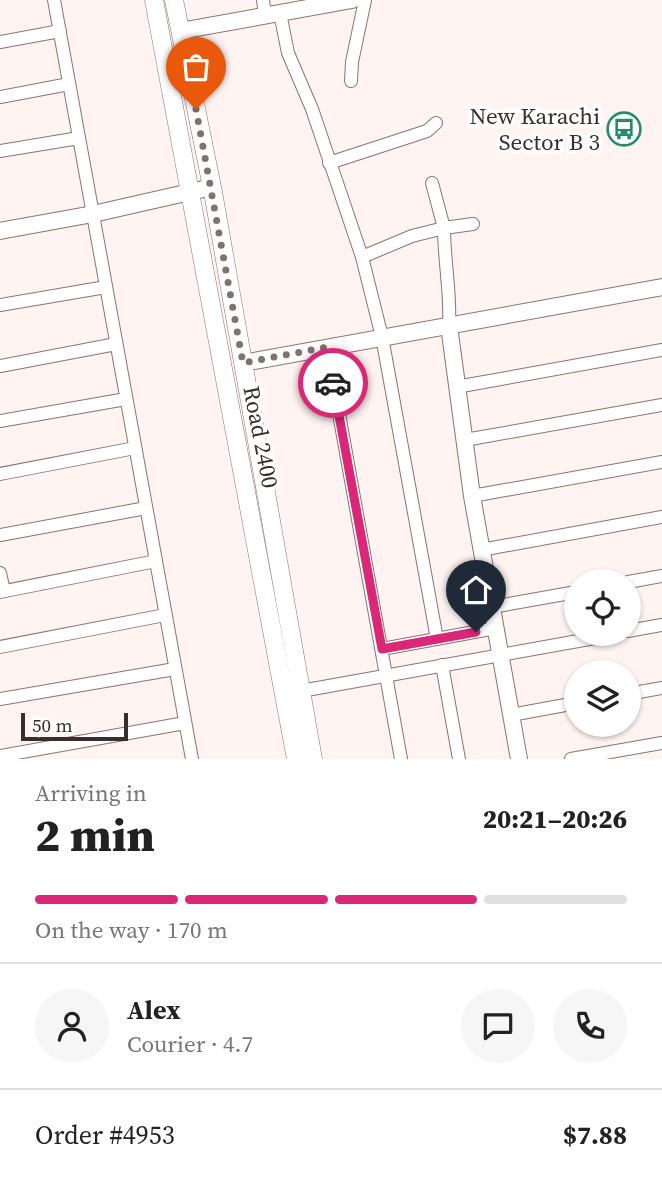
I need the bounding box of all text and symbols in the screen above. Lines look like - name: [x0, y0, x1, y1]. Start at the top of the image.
- pin: [166, 37, 226, 109]
- icon: bag: [177, 48, 215, 86]
- place label: New Karachi Sector B 3: [469, 100, 600, 158]
- bus stop icon: New Karachi Sector B 3: [605, 110, 643, 148]
- courier: [298, 348, 368, 418]
- icon: car: [314, 364, 352, 402]
- street label: Road 2400: [235, 383, 287, 491]
- pin: [446, 560, 506, 632]
- map controls: [564, 569, 641, 737]
- button: locate: [564, 569, 641, 646]
- icon: home: [457, 571, 495, 609]
- button: layers: [564, 660, 641, 737]
- scale bar: [21, 710, 128, 742]
- text: 50 m: [32, 712, 73, 738]
- text: Arriving in: [35, 777, 147, 809]
- text: 20:21–20:26: [483, 801, 627, 837]
- text: 2 min: [35, 803, 155, 866]
- text: On the way · 170 m: [35, 914, 228, 946]
- button: person: [35, 989, 109, 1063]
- button: chat: [461, 989, 535, 1063]
- button: phone: [553, 989, 627, 1063]
- text: Alex: [127, 992, 181, 1028]
- text: Courier · 4.7: [127, 1028, 253, 1060]
- text: Order #4953: [35, 1117, 175, 1153]
- text: $7.88: [563, 1117, 627, 1153]

